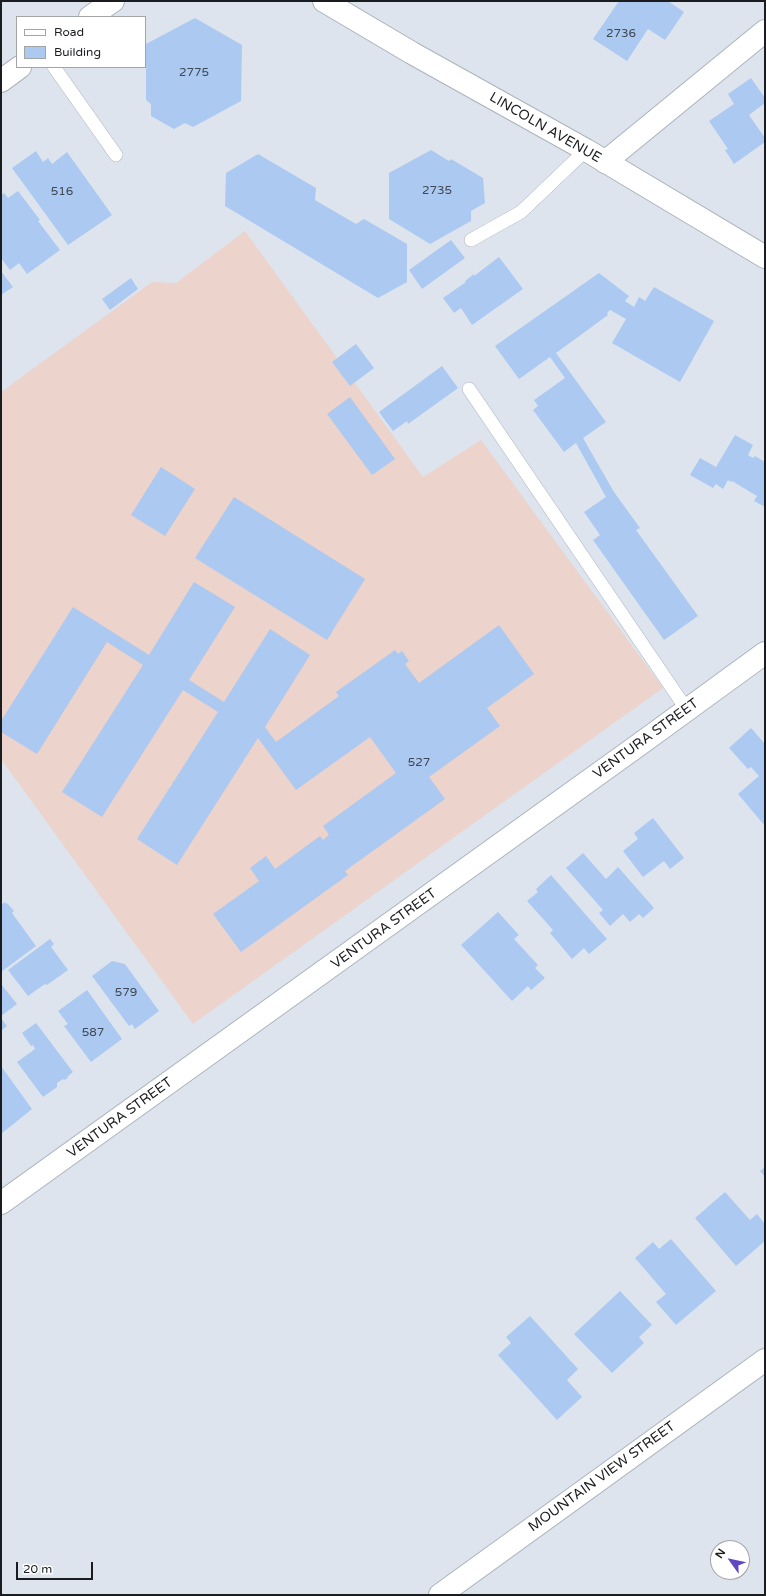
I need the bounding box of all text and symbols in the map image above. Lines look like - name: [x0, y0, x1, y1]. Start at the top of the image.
- legend: [16, 16, 146, 68]
- text: Road: [54, 25, 84, 39]
- house number: 2736: [606, 27, 636, 41]
- text: Building: [54, 45, 101, 59]
- house number: 2775: [179, 66, 209, 80]
- street label: LINCOLN AVENUE: [486, 89, 604, 167]
- house number: 2735: [422, 184, 452, 198]
- house number: 516: [51, 185, 73, 199]
- street label: VENTURA STREET: [590, 695, 702, 783]
- house number: 527: [408, 756, 430, 770]
- street label: VENTURA STREET: [328, 885, 440, 973]
- house number: 579: [115, 986, 137, 1000]
- house number: 587: [82, 1026, 104, 1040]
- street label: VENTURA STREET: [64, 1074, 176, 1162]
- street label: MOUNTAIN VIEW STREET: [525, 1418, 679, 1536]
- north arrow: [710, 1540, 750, 1580]
- text: N: [712, 1546, 728, 1561]
- scale bar: [18, 1554, 95, 1580]
- text: 20 m: [23, 1562, 52, 1576]

